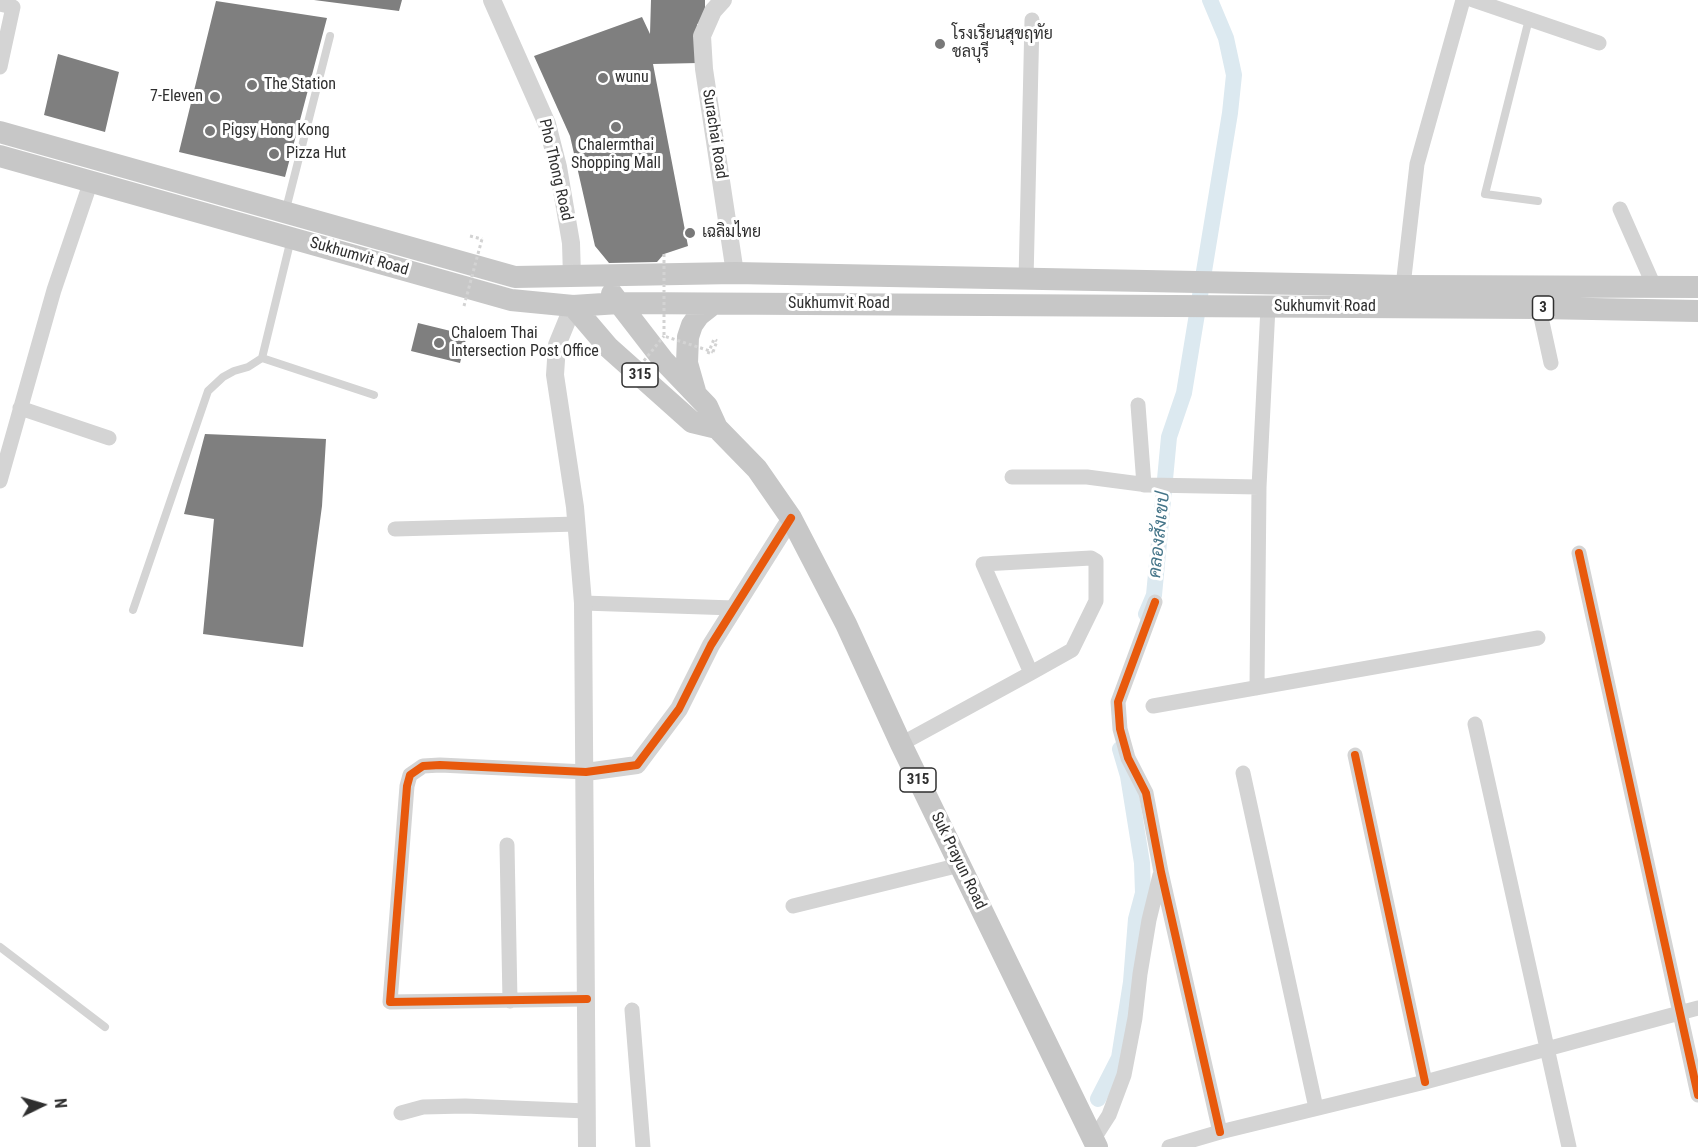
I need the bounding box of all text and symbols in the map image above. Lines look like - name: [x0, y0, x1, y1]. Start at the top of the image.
- place label: โรงเรียนสุขฤทัย ชลบุรี: [952, 25, 1053, 63]
- marker: โรงเรียนสุขฤทัย ชลบุรี: [933, 37, 947, 51]
- place label: wunu: [615, 68, 649, 88]
- marker: wunu: [596, 71, 610, 85]
- place label: The Station: [264, 75, 336, 95]
- marker: The Station: [245, 78, 259, 92]
- place label: 7-Eleven: [150, 87, 203, 107]
- street label: Surachai Road: [697, 88, 731, 180]
- marker: 7-Eleven: [208, 90, 222, 104]
- street label: Pho Thong Road: [534, 117, 576, 223]
- marker: Chalermthai Shopping Mall: [609, 120, 623, 134]
- place label: Pigsy Hong Kong: [222, 121, 330, 141]
- marker: Pigsy Hong Kong: [203, 124, 217, 138]
- place label: Chalermthai Shopping Mall: [571, 136, 661, 174]
- place label: Pizza Hut: [286, 144, 346, 164]
- marker: Pizza Hut: [267, 147, 281, 161]
- place label: เฉลิมไทย: [702, 223, 761, 243]
- marker: เฉลิมไทย: [683, 226, 697, 240]
- street label: Sukhumvit Road: [307, 234, 411, 280]
- street label: Sukhumvit Road: [788, 294, 890, 314]
- road number: 3: [1532, 296, 1554, 320]
- street label: Sukhumvit Road: [1274, 297, 1376, 317]
- place label: Chaloem Thai Intersection Post Office: [451, 324, 599, 362]
- marker: Chaloem Thai Intersection Post Office: [432, 336, 446, 350]
- road number: 315: [622, 363, 658, 387]
- water label: คลองสังเขป: [1145, 491, 1175, 579]
- road number: 315: [900, 768, 936, 792]
- street label: Suk Prayun Road: [926, 809, 990, 913]
- north arrow: [12, 1075, 72, 1135]
- text: N: [51, 1098, 70, 1109]

